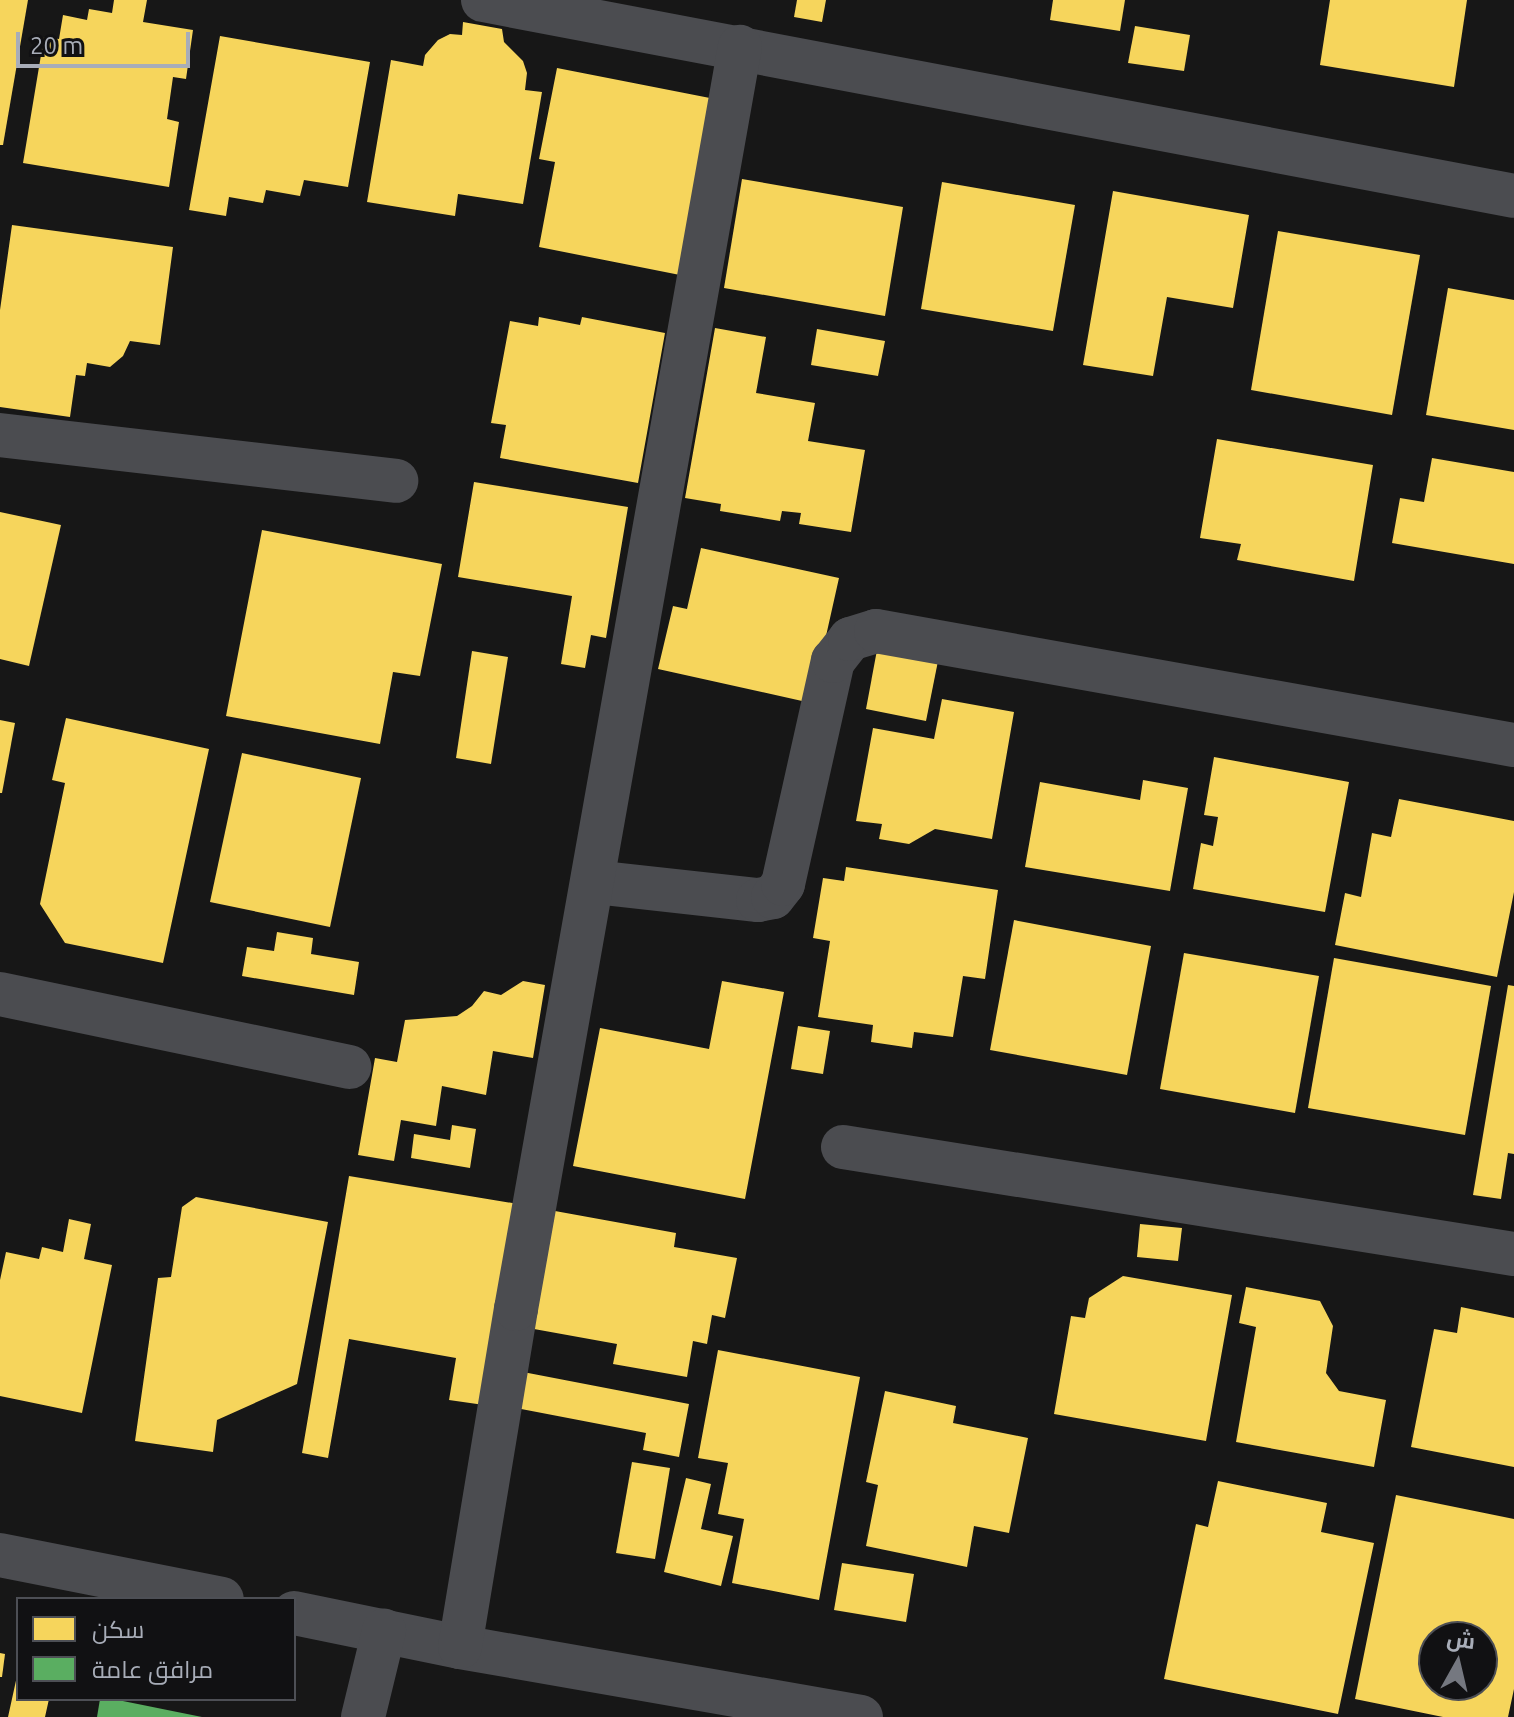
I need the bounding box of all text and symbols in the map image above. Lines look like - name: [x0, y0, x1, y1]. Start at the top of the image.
- scale bar: [20, 16, 194, 66]
- text: 20 m: [30, 32, 83, 59]
- legend: [16, 1597, 296, 1701]
- text: سكن: [92, 1616, 144, 1643]
- north arrow: [1418, 1621, 1498, 1701]
- text: ش: [1445, 1624, 1477, 1653]
- text: مرافق عامة: [92, 1656, 213, 1683]

